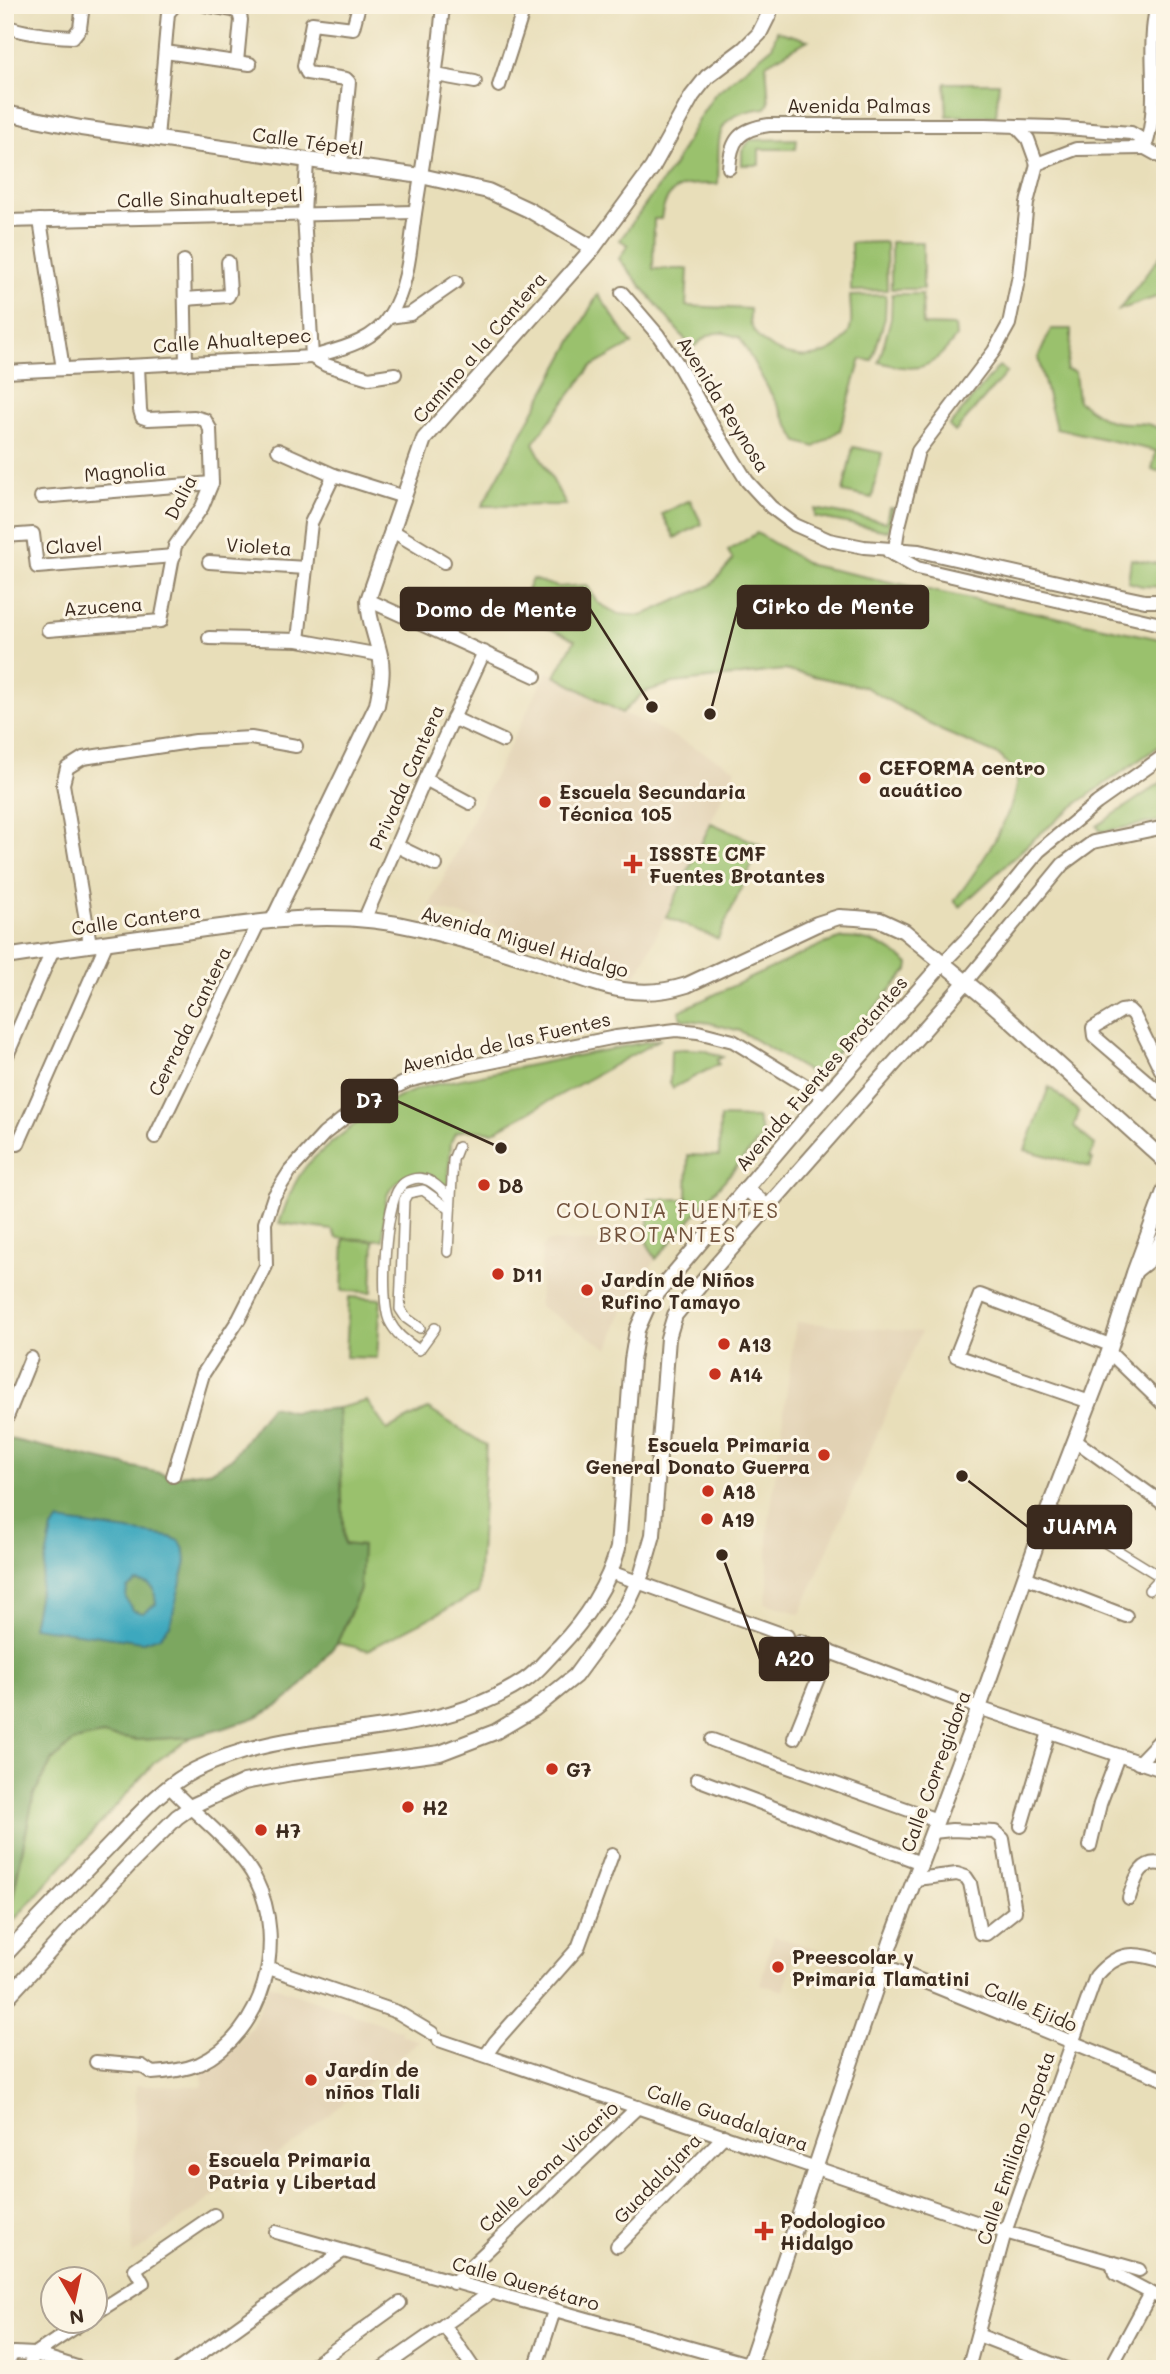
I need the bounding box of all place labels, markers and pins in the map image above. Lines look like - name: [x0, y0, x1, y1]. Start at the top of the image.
- callout: Cirko de Mente: [738, 586, 928, 628]
- callout: Domo de Mente: [401, 588, 590, 630]
- place label: CEFORMA centro acuático: [879, 755, 1045, 802]
- marker: CEFORMA centro acuático: [857, 770, 873, 786]
- place label: Escuela Secundaria Técnica 105: [559, 779, 746, 826]
- marker: Escuela Secundaria Técnica 105: [537, 794, 553, 810]
- place label: ISSSTE CMF Fuentes Brotantes: [649, 841, 825, 888]
- marker: ISSSTE CMF Fuentes Brotantes: [623, 854, 643, 874]
- callout: D7: [342, 1080, 397, 1122]
- place label: D8: [498, 1173, 524, 1198]
- marker: D8: [476, 1177, 492, 1193]
- place label: D11: [512, 1262, 542, 1287]
- marker: D11: [490, 1266, 506, 1282]
- place label: Jardín de Niños Rufino Tamayo: [601, 1267, 755, 1314]
- marker: Jardín de Niños Rufino Tamayo: [579, 1282, 595, 1298]
- place label: A13: [738, 1332, 771, 1357]
- marker: A13: [716, 1336, 732, 1352]
- place label: A14: [729, 1362, 763, 1387]
- marker: A14: [707, 1366, 723, 1382]
- place label: Escuela Primaria General Donato Guerra: [585, 1432, 810, 1479]
- marker: Escuela Primaria General Donato Guerra: [816, 1447, 832, 1463]
- place label: A18: [722, 1479, 756, 1504]
- marker: A18: [700, 1483, 716, 1499]
- callout: JUAMA: [1028, 1506, 1131, 1548]
- place label: A19: [721, 1507, 755, 1532]
- marker: A19: [699, 1511, 715, 1527]
- callout: A20: [760, 1638, 828, 1680]
- place label: G7: [566, 1757, 592, 1782]
- marker: G7: [544, 1761, 560, 1777]
- place label: H2: [422, 1795, 448, 1820]
- marker: H2: [400, 1799, 416, 1815]
- place label: H7: [275, 1818, 301, 1843]
- marker: H7: [253, 1822, 269, 1838]
- place label: Preescolar y Primaria Tlamatini: [792, 1944, 970, 1991]
- marker: Preescolar y Primaria Tlamatini: [770, 1959, 786, 1975]
- place label: Jardín de niños Tlali: [325, 2057, 421, 2104]
- marker: Jardín de niños Tlali: [303, 2072, 319, 2088]
- place label: Escuela Primaria Patria y Libertad: [208, 2147, 376, 2194]
- marker: Escuela Primaria Patria y Libertad: [186, 2162, 202, 2178]
- place label: Podologico Hidalgo: [780, 2208, 885, 2255]
- marker: Podologico Hidalgo: [754, 2221, 774, 2241]

